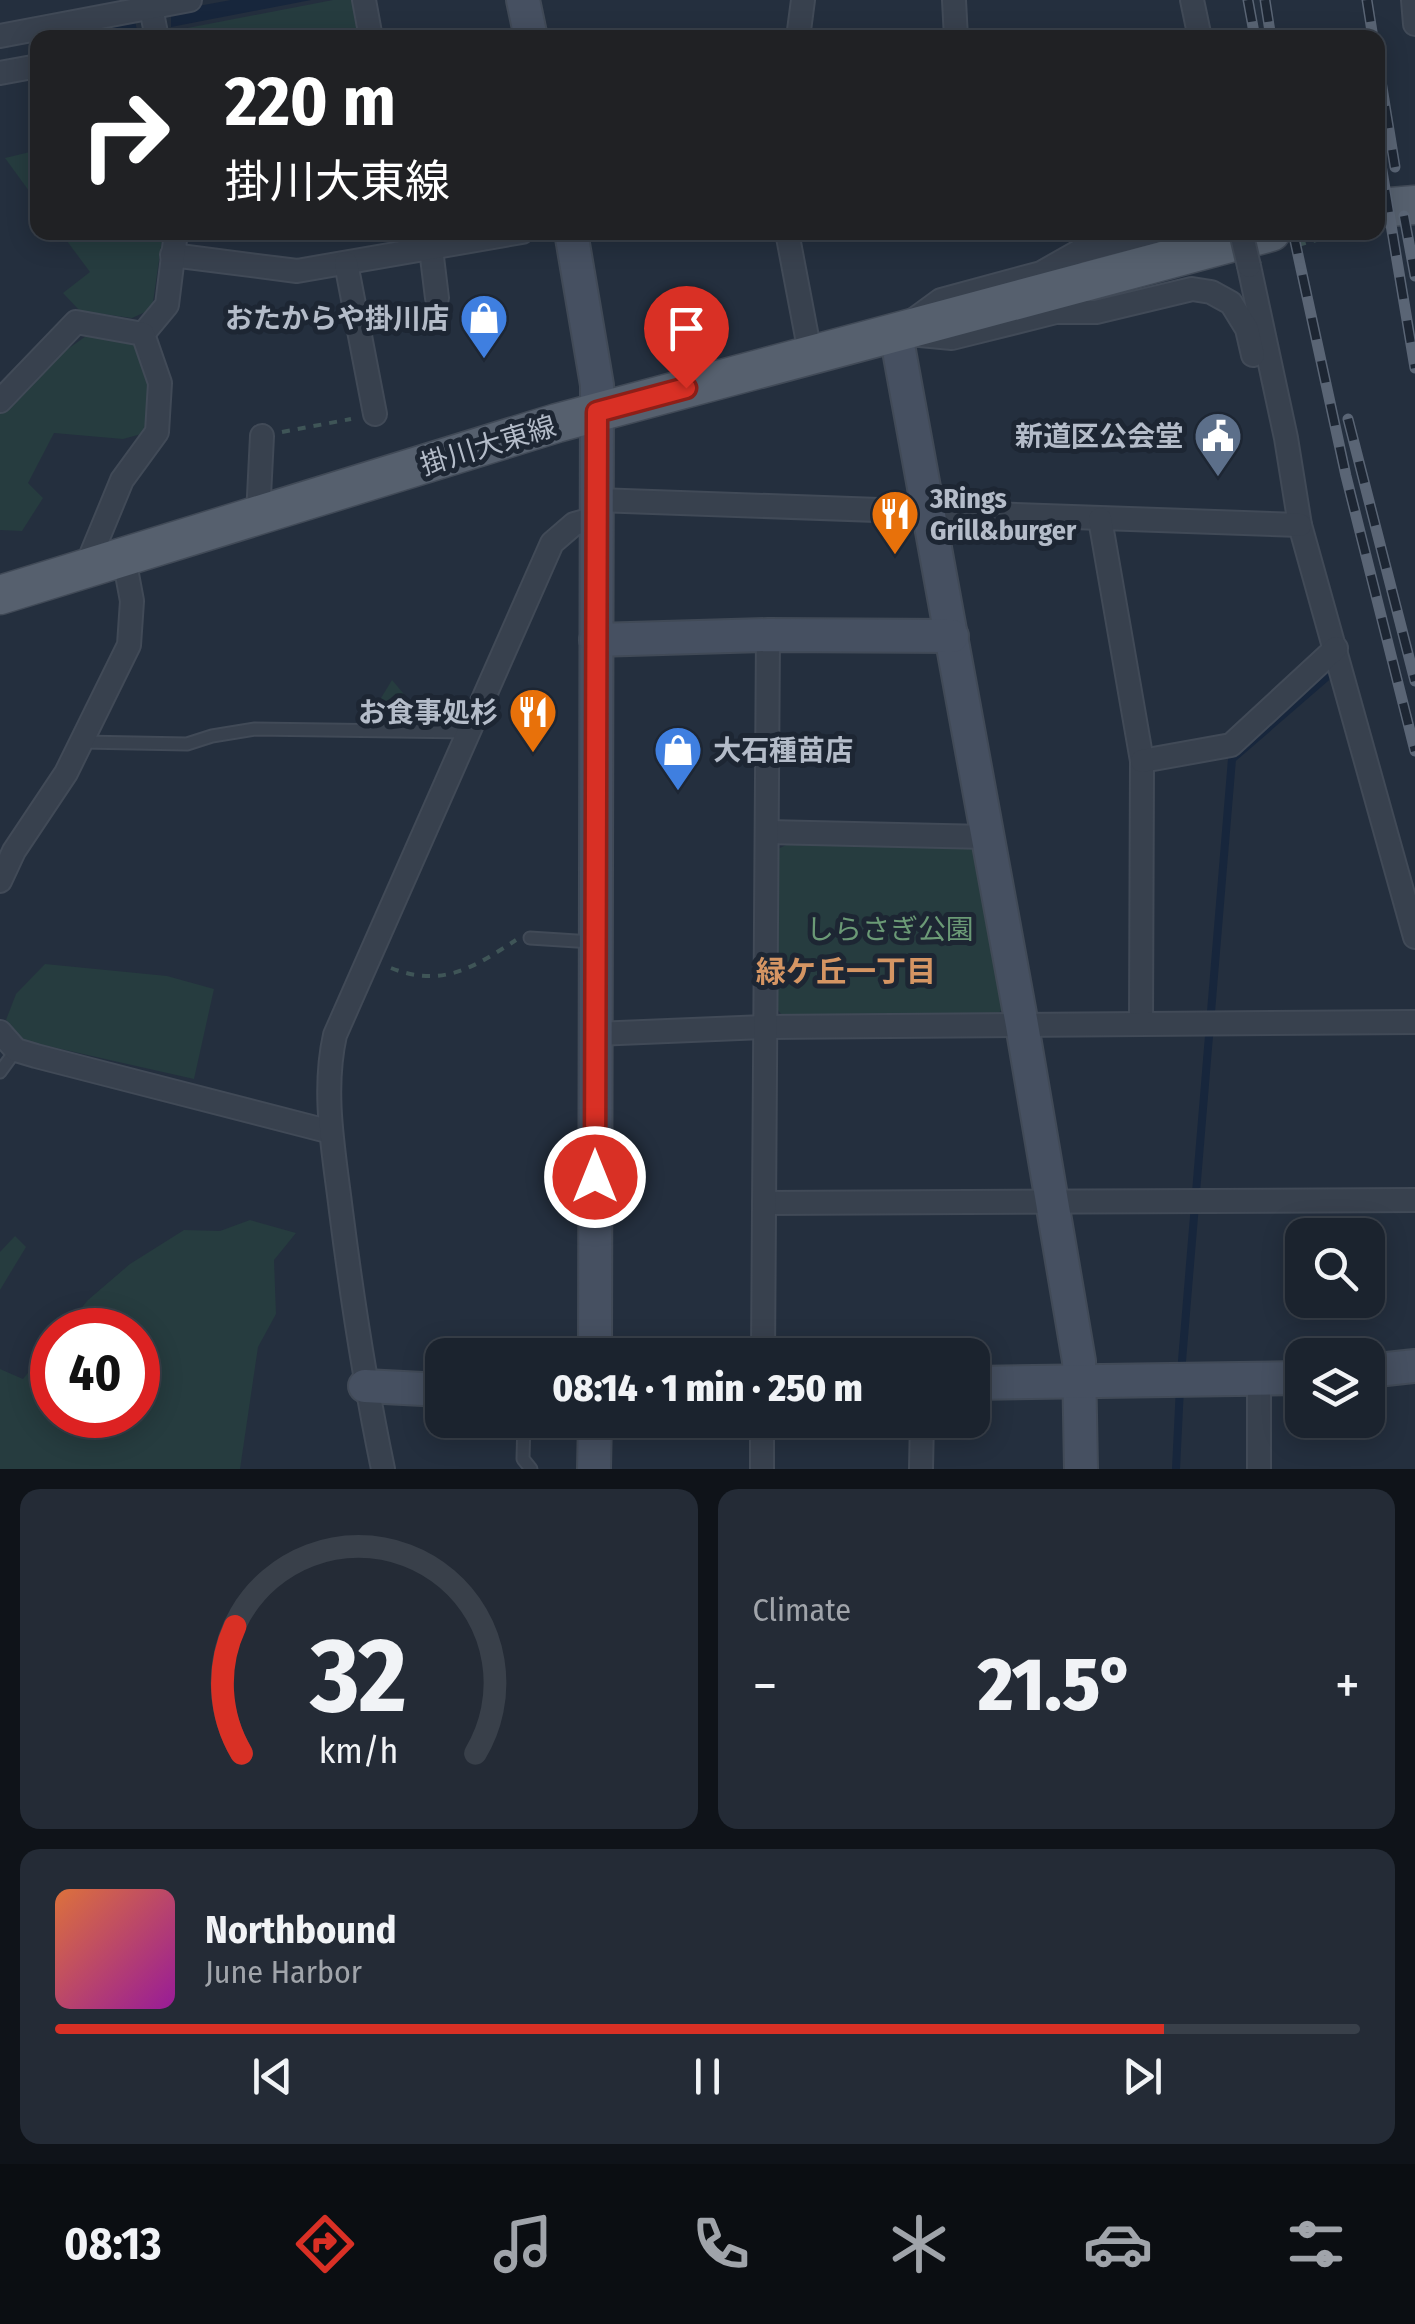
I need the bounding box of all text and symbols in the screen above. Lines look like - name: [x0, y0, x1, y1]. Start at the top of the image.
- text: 220 m: [225, 60, 396, 144]
- icon: right: [60, 70, 190, 200]
- text: 掛川大東線: [225, 155, 450, 209]
- pin: [644, 286, 729, 389]
- shop icon: おたからや掛川店: [458, 292, 510, 360]
- icon: arrive: [659, 301, 714, 356]
- place label: おたからや掛川店: [225, 302, 449, 335]
- street label: 掛川大東線: [416, 409, 560, 482]
- public building icon: 新道区公会堂: [1192, 410, 1244, 478]
- place label: 新道区公会堂: [1015, 420, 1183, 453]
- place label: 3Rings Grill&burger: [929, 482, 1077, 547]
- restaurant icon: 3Rings Grill&burger: [869, 488, 921, 556]
- restaurant icon: お食事処杉: [507, 686, 559, 754]
- place label: お食事処杉: [358, 696, 498, 729]
- shop icon: 大石種苗店: [652, 724, 704, 792]
- place label: 大石種苗店: [713, 734, 853, 767]
- park label: しらさぎ公園: [806, 913, 974, 946]
- district label: 緑ケ丘一丁目: [756, 954, 936, 990]
- position arrow: [543, 1125, 647, 1229]
- map controls: [1285, 1218, 1385, 1438]
- button: search: [1285, 1218, 1385, 1318]
- speed limit sign: 40: [30, 1308, 160, 1438]
- button: layers: [1285, 1338, 1385, 1438]
- text: 08:14 · 1 min · 250 m: [552, 1365, 863, 1411]
- text: Climate: [753, 1591, 851, 1629]
- text: 32: [309, 1614, 407, 1739]
- text: 21.5°: [978, 1640, 1134, 1730]
- text: −: [753, 1653, 777, 1719]
- text: +: [1335, 1653, 1360, 1719]
- text: km/h: [319, 1730, 399, 1772]
- text: Northbound: [205, 1907, 397, 1953]
- text: June Harbor: [205, 1953, 362, 1991]
- icon: previous: [245, 2049, 300, 2104]
- icon: pause: [680, 2049, 735, 2104]
- icon: next: [1115, 2049, 1170, 2104]
- icon: directions: [290, 2209, 360, 2279]
- icon: music: [488, 2209, 558, 2279]
- icon: phone: [686, 2209, 756, 2279]
- icon: climate: [884, 2209, 954, 2279]
- icon: car: [1083, 2209, 1153, 2279]
- icon: filters: [1281, 2209, 1351, 2279]
- text: 08:13: [64, 2217, 162, 2271]

